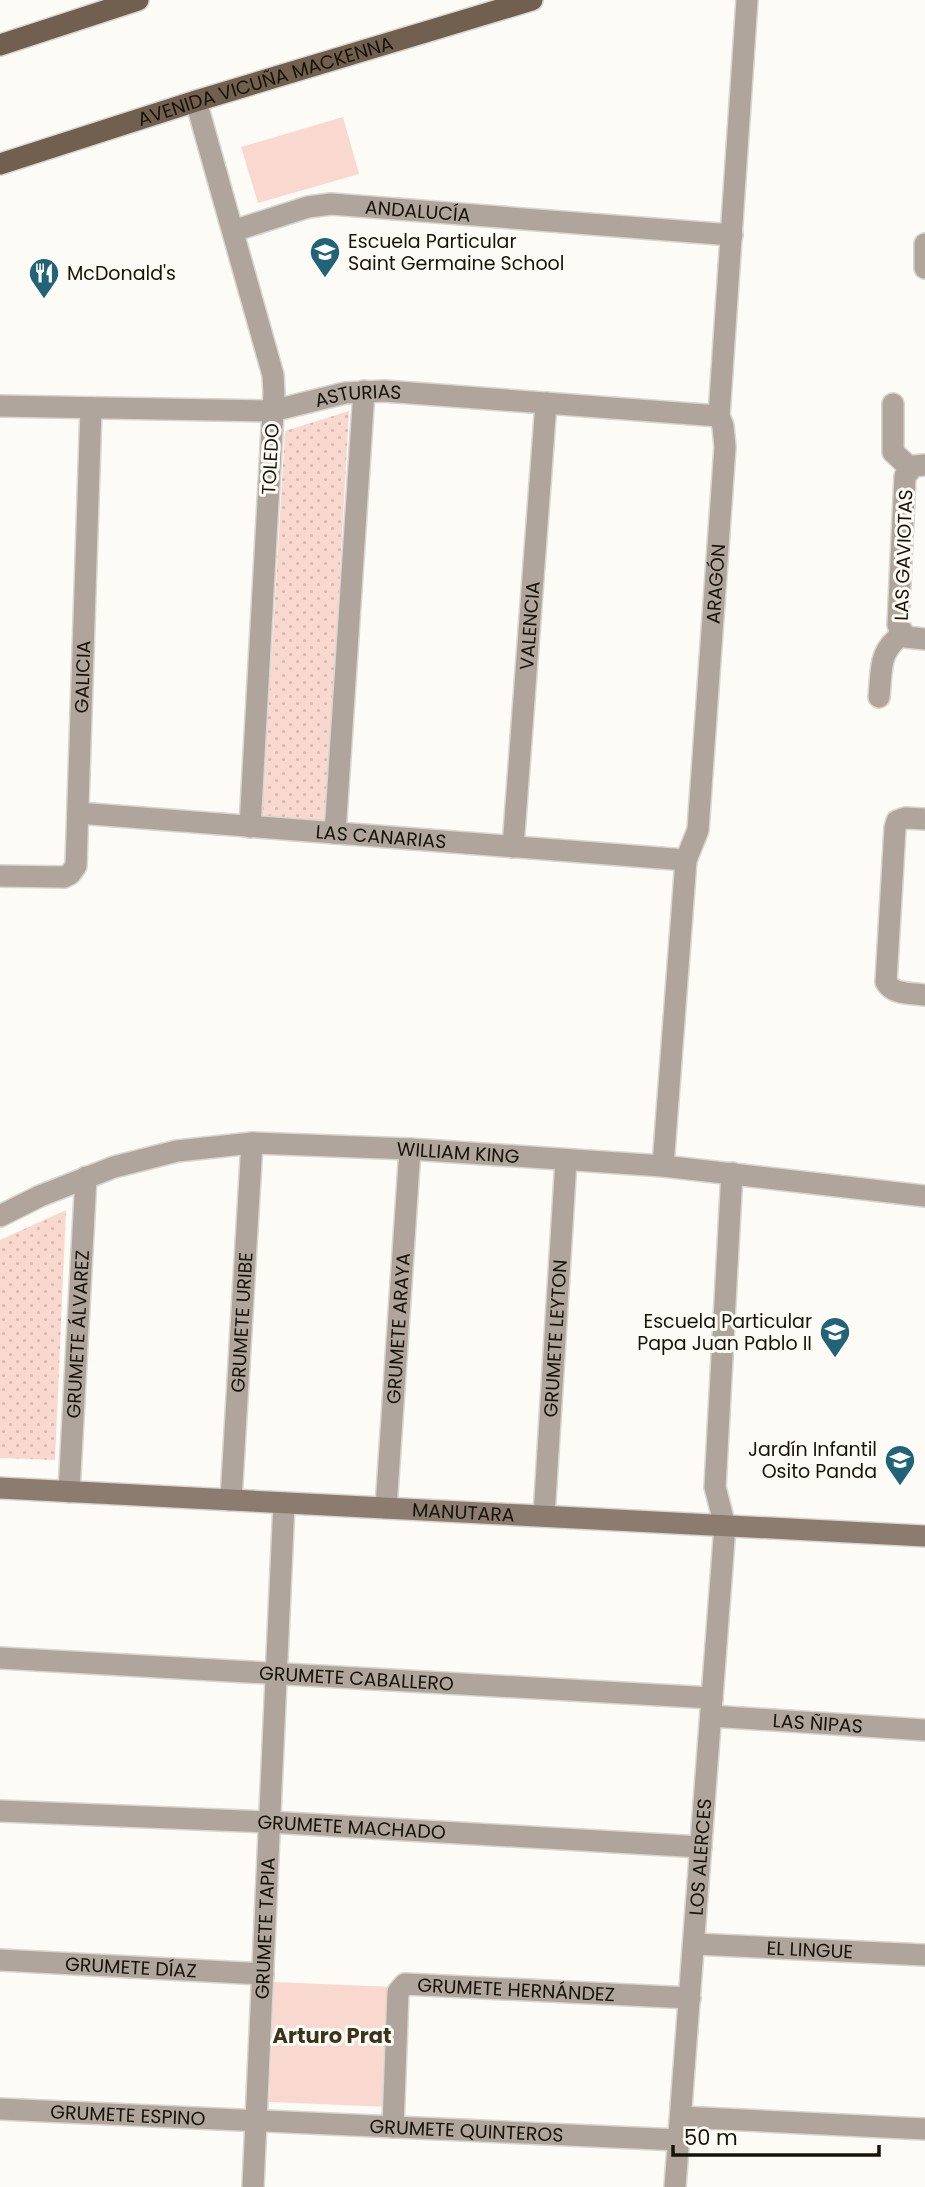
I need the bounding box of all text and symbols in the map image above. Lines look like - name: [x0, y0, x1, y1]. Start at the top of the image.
- street label: AVENIDA VICUÑA MACKENNA: [134, 30, 396, 133]
- street label: ANDALUCÍA: [364, 194, 472, 229]
- place label: Escuela Particular Saint Germaine School: [348, 228, 564, 277]
- school or university icon: Escuela Particular Saint Germaine School: [308, 235, 342, 279]
- restaurant icon: McDonald's: [27, 256, 61, 300]
- place label: McDonald's: [67, 260, 176, 287]
- street label: ASTURIAS: [312, 378, 402, 414]
- street label: TOLEDO: [255, 423, 286, 495]
- street label: LAS GAVIOTAS: [888, 489, 919, 621]
- street label: ARAGÓN: [700, 543, 732, 625]
- street label: VALENCIA: [513, 580, 547, 671]
- street label: GALICIA: [68, 640, 97, 714]
- street label: LAS CANARIAS: [315, 818, 447, 855]
- street label: WILLIAM KING: [396, 1136, 520, 1170]
- street label: GRUMETE ÁLVAREZ: [60, 1249, 96, 1419]
- street label: GRUMETE URIBE: [224, 1251, 260, 1393]
- street label: GRUMETE ARAYA: [380, 1252, 417, 1405]
- street label: GRUMETE LEYTON: [537, 1259, 574, 1418]
- place label: Escuela Particular Papa Juan Pablo II: [637, 1308, 812, 1357]
- school or university icon: Escuela Particular Papa Juan Pablo II: [818, 1315, 852, 1359]
- place label: Jardín Infantil Osito Panda: [748, 1436, 877, 1485]
- school or university icon: Jardín Infantil Osito Panda: [883, 1443, 917, 1487]
- street label: MANUTARA: [411, 1496, 516, 1529]
- street label: GRUMETE CABALLERO: [258, 1660, 455, 1697]
- street label: LAS ÑIPAS: [772, 1707, 864, 1740]
- street label: LOS ALERCES: [683, 1797, 718, 1916]
- street label: GRUMETE MACHADO: [257, 1809, 447, 1846]
- street label: GRUMETE TAPIA: [249, 1857, 282, 2000]
- street label: EL LINGUE: [766, 1934, 854, 1966]
- street label: GRUMETE DÍAZ: [64, 1950, 197, 1984]
- street label: GRUMETE HERNÁNDEZ: [417, 1972, 616, 2008]
- district label: Arturo Prat: [273, 2021, 391, 2050]
- street label: GRUMETE ESPINO: [50, 2098, 206, 2132]
- street label: GRUMETE QUINTEROS: [369, 2113, 564, 2149]
- scale bar: [673, 2114, 880, 2158]
- text: 50 m: [684, 2123, 738, 2152]

